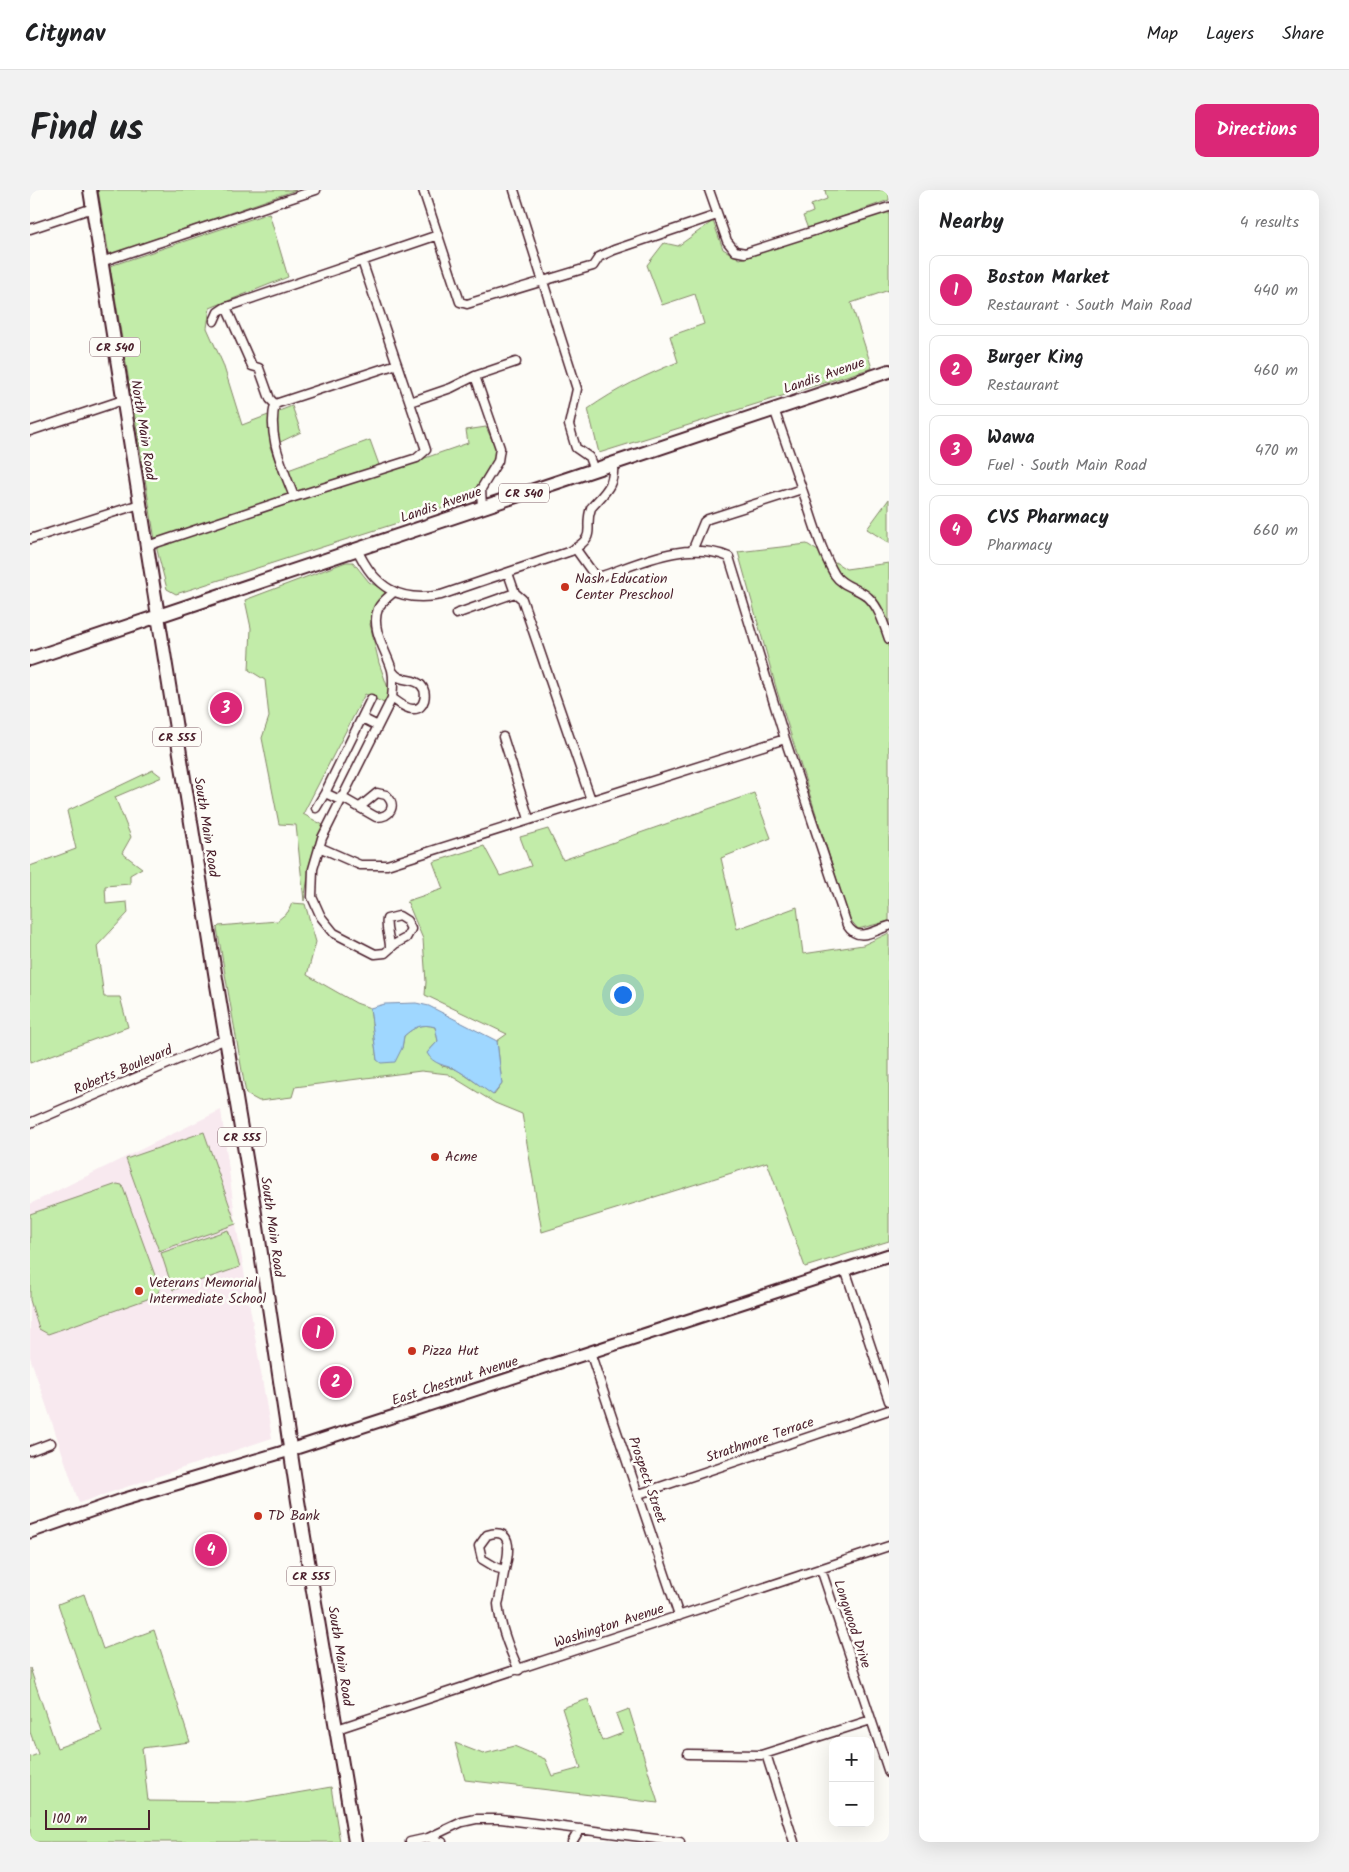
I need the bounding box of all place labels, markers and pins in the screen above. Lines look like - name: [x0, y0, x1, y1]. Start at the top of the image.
- place label: Nash Education Center Preschool: [575, 568, 674, 606]
- marker: Nash Education Center Preschool: [559, 581, 571, 593]
- pin: 3: [210, 689, 242, 727]
- place label: Acme: [445, 1146, 478, 1168]
- marker: Acme: [429, 1151, 441, 1163]
- place label: Veterans Memorial Intermediate School: [149, 1272, 267, 1310]
- marker: Veterans Memorial Intermediate School: [133, 1285, 145, 1297]
- pin: 1: [302, 1314, 334, 1352]
- place label: Pizza Hut: [422, 1340, 480, 1362]
- marker: Pizza Hut: [406, 1345, 418, 1357]
- pin: 2: [320, 1363, 352, 1401]
- place label: TD Bank: [268, 1505, 320, 1527]
- marker: TD Bank: [252, 1510, 264, 1522]
- pin: 4: [195, 1531, 227, 1569]

